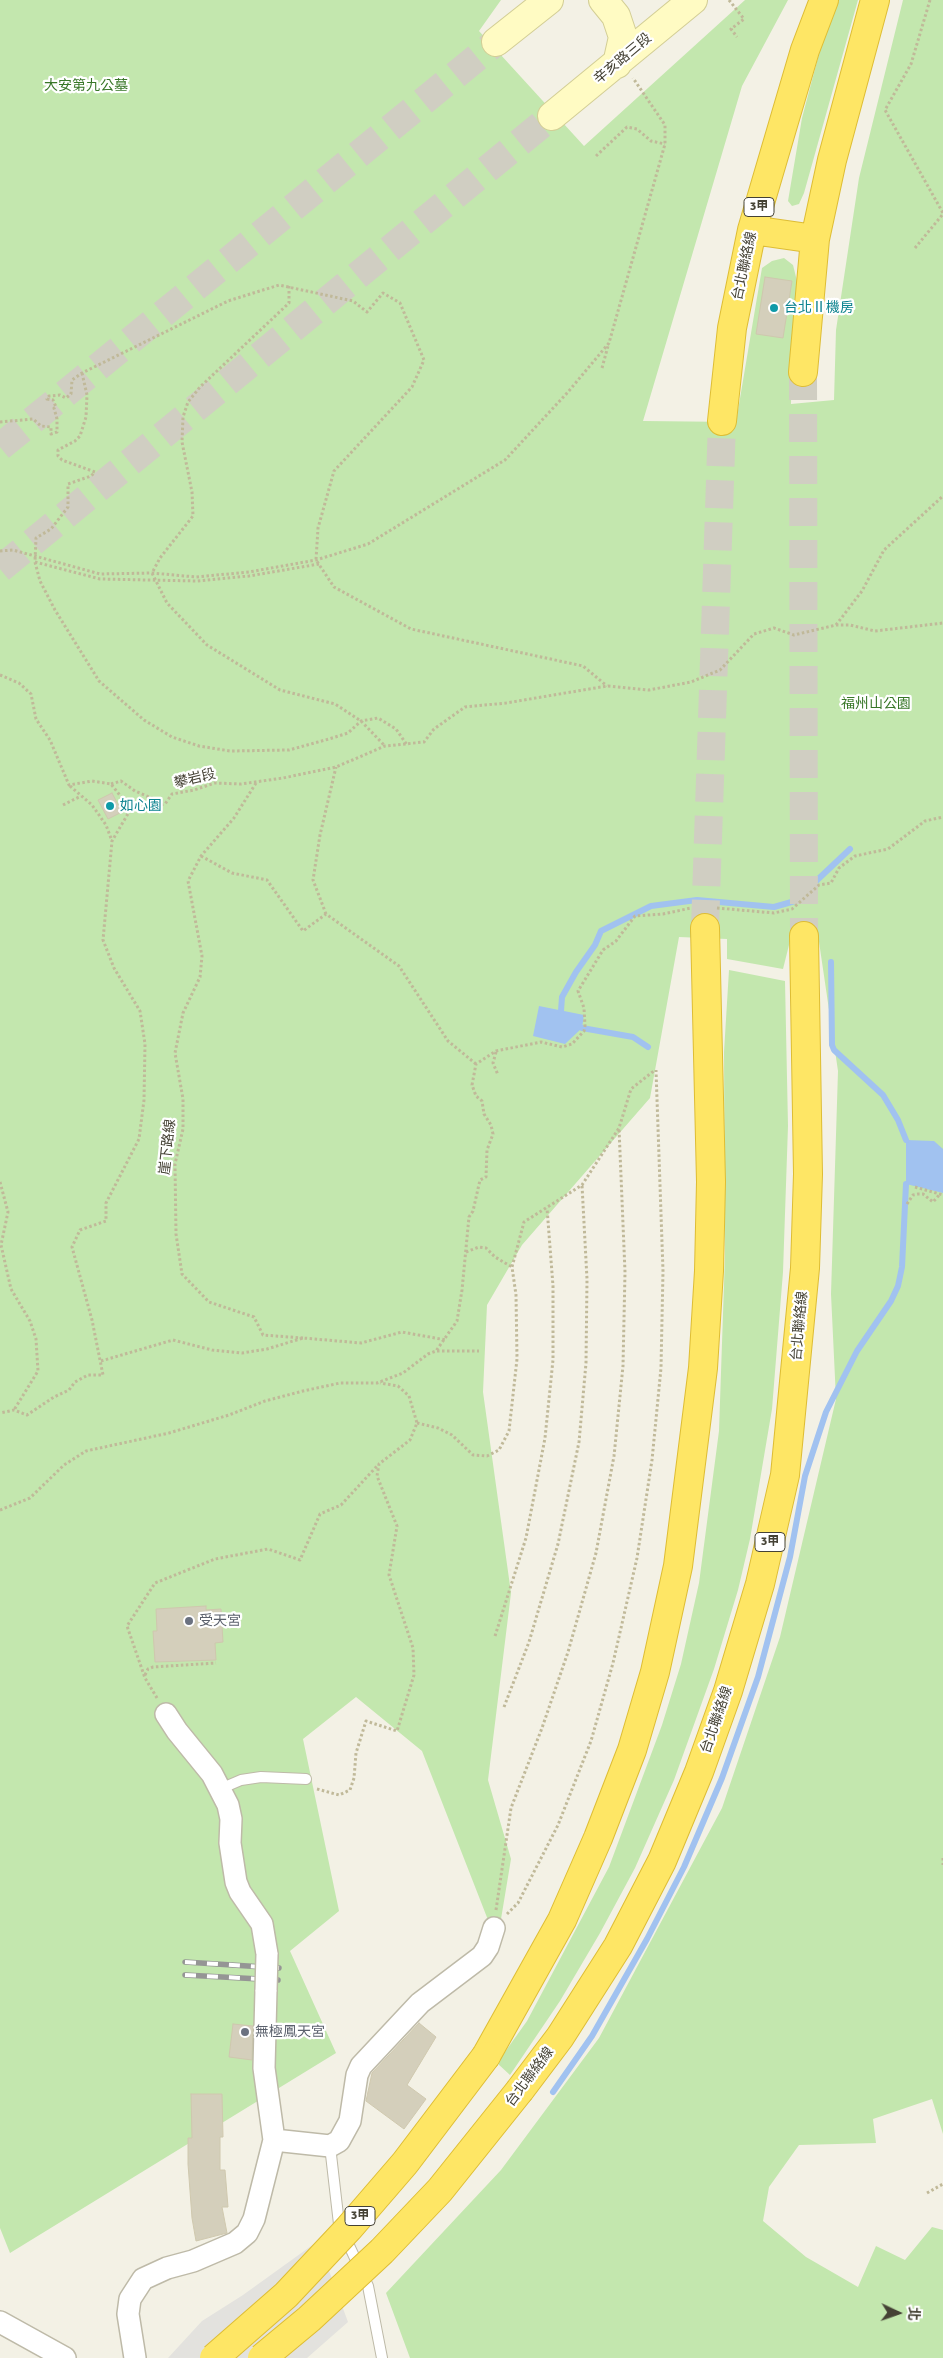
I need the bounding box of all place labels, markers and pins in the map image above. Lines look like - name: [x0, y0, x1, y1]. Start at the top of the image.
- place label: 台北Ⅱ機房: [784, 300, 854, 316]
- marker: 台北Ⅱ機房: [768, 302, 780, 314]
- place label: 如心園: [120, 798, 162, 814]
- marker: 如心園: [104, 800, 116, 812]
- place label: 受天宮: [199, 1613, 241, 1629]
- marker: 受天宮: [183, 1615, 195, 1627]
- place label: 無極鳳天宮: [255, 2024, 325, 2040]
- marker: 無極鳳天宮: [239, 2026, 251, 2038]

